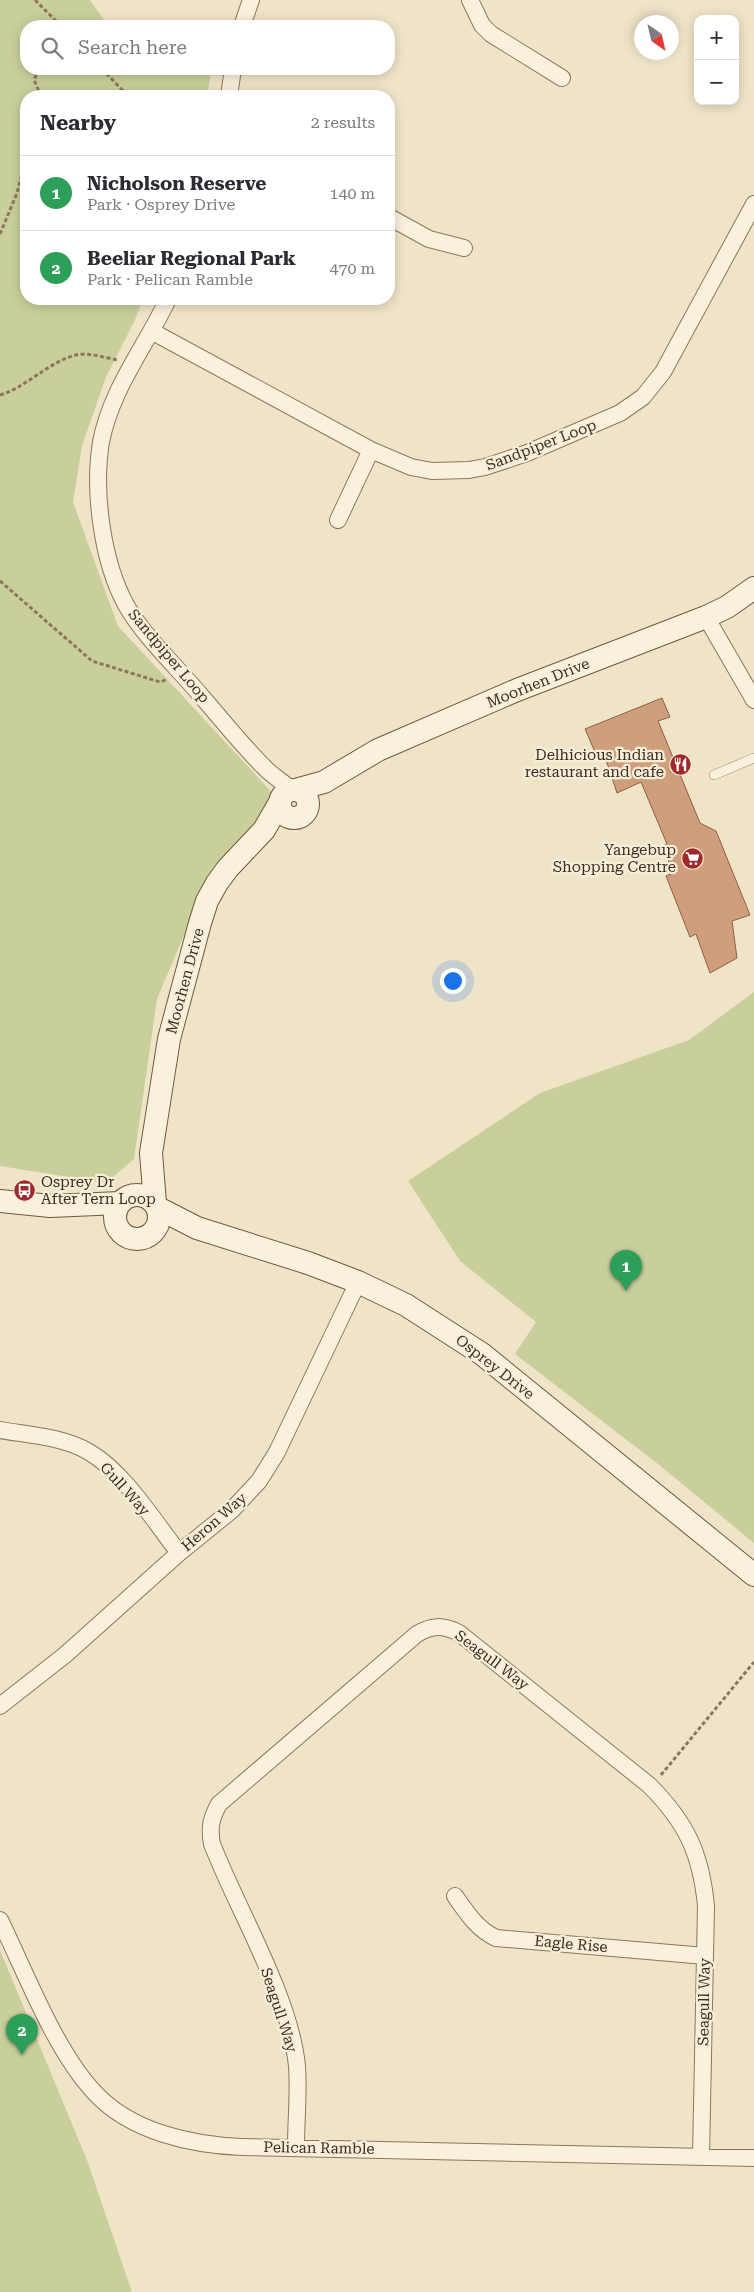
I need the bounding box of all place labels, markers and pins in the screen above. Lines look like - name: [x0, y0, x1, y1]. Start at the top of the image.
- place label: Delhicious Indian restaurant and cafe: [525, 746, 664, 781]
- restaurant icon: Delhicious Indian restaurant and cafe: [668, 752, 692, 776]
- place label: Yangebup Shopping Centre: [553, 841, 676, 876]
- supermarket icon: Yangebup Shopping Centre: [680, 847, 704, 871]
- place label: Osprey Dr After Tern Loop: [41, 1173, 156, 1208]
- bus stop icon: Osprey Dr After Tern Loop: [13, 1179, 37, 1203]
- pin: 1: [610, 1250, 642, 1291]
- pin: 2: [6, 2014, 38, 2055]

